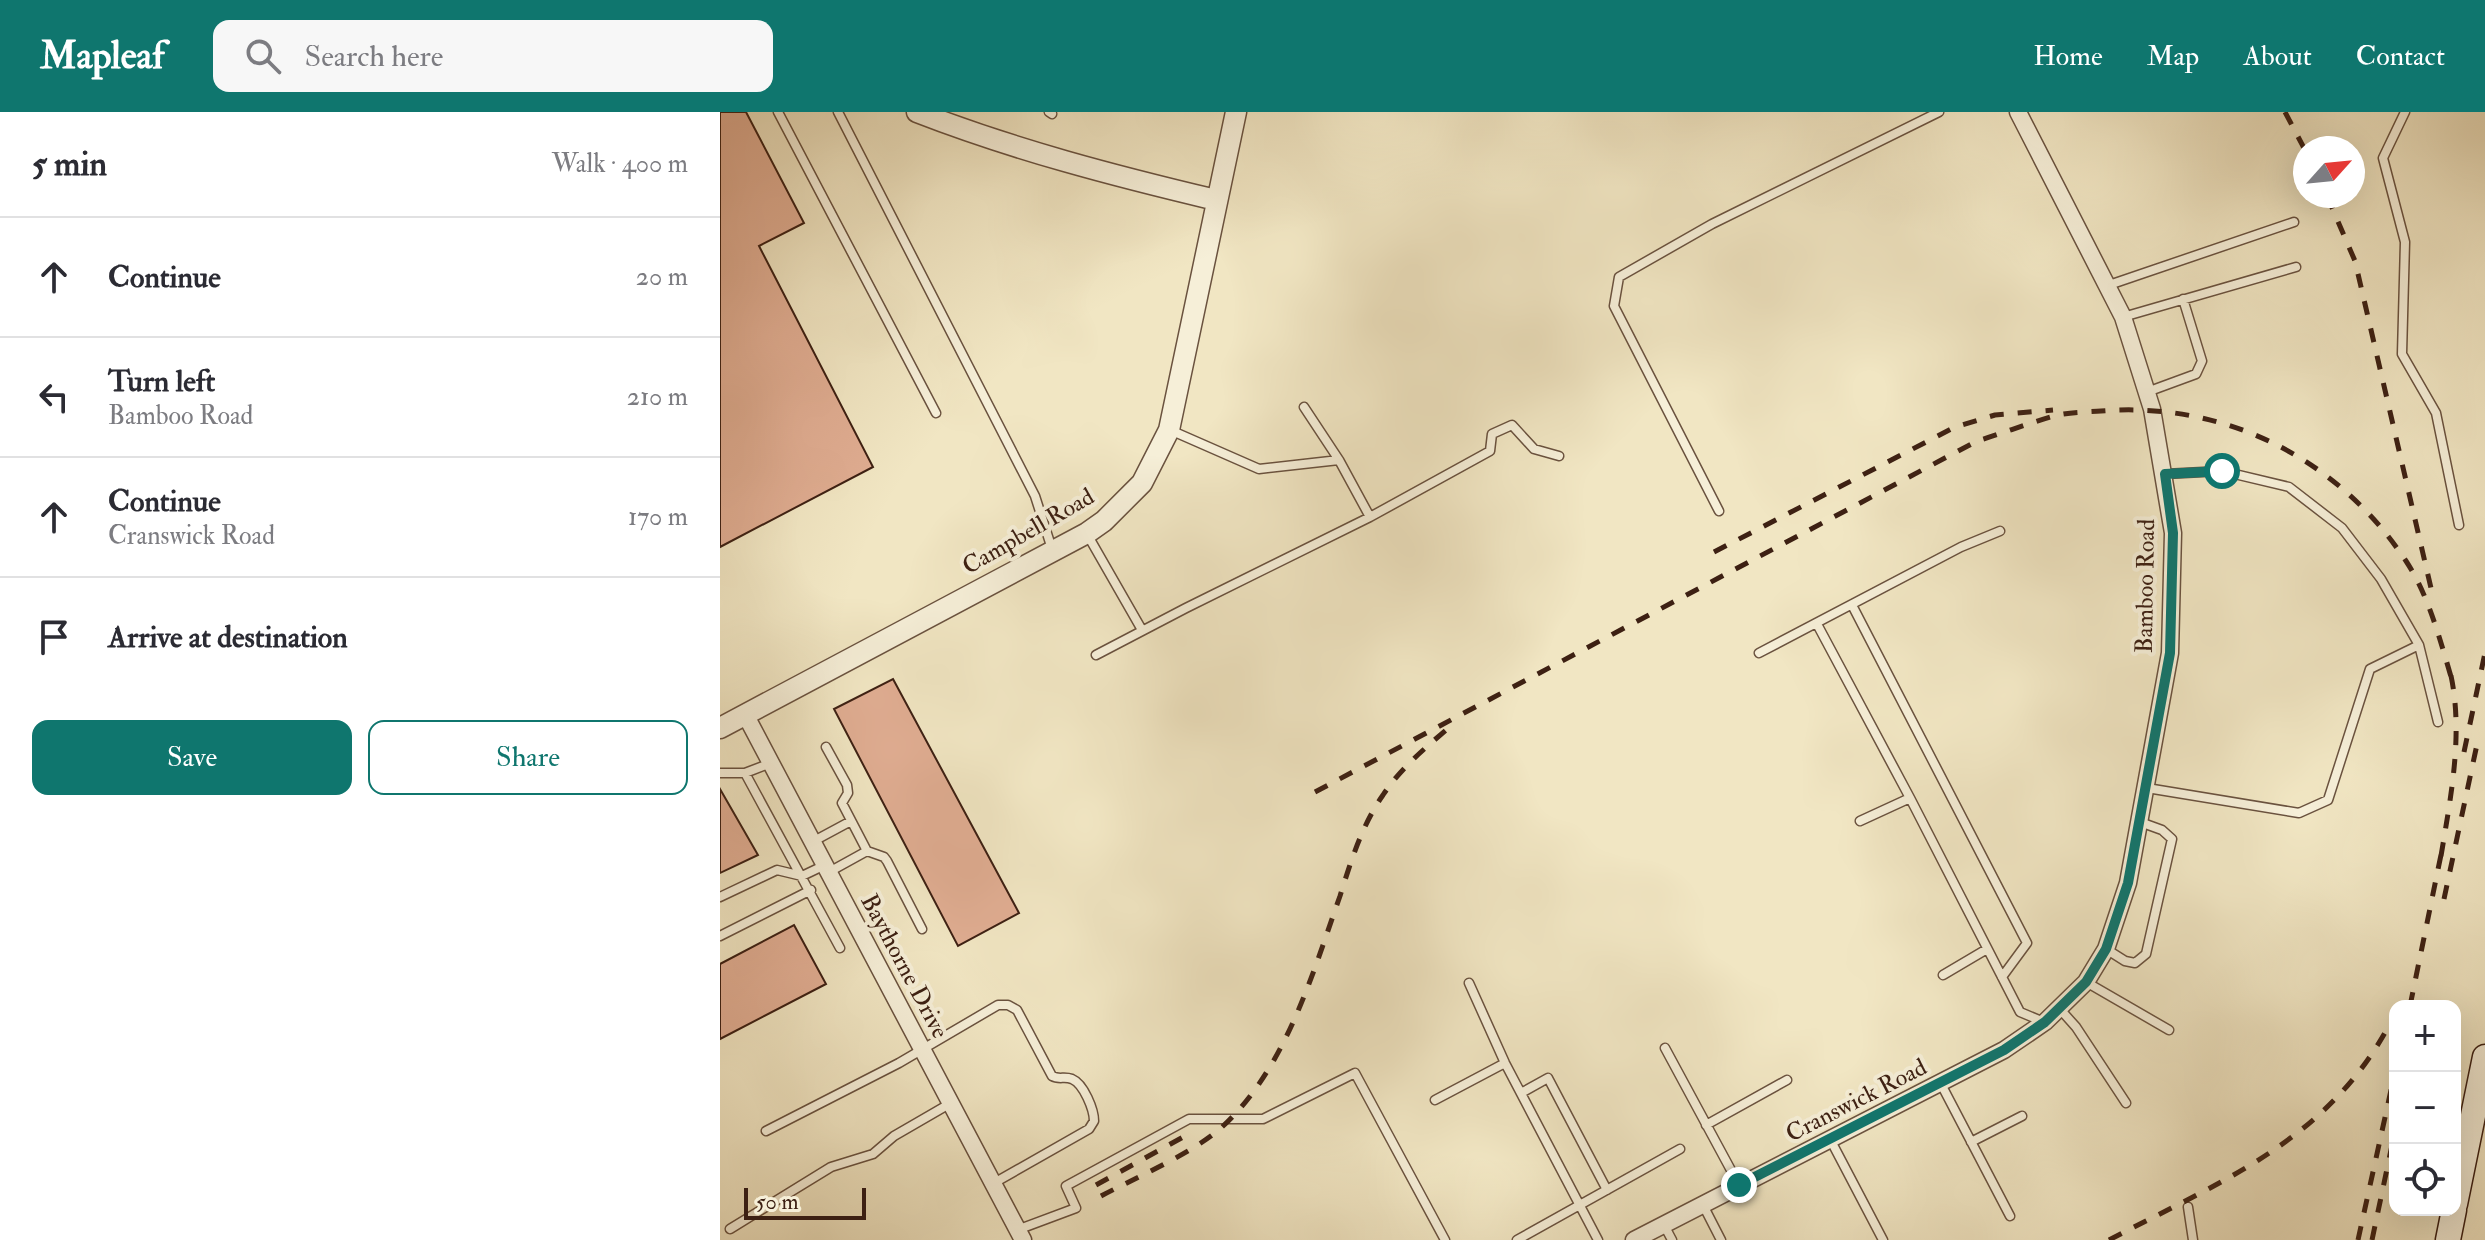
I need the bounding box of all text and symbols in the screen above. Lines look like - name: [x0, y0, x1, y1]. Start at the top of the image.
- search box: [213, 20, 773, 92]
- text: Mapleaf: [40, 32, 165, 80]
- icon: search: [241, 34, 285, 78]
- text: Search here: [305, 38, 443, 75]
- text: Home: [2033, 39, 2103, 74]
- text: Map: [2147, 39, 2199, 74]
- text: About: [2243, 39, 2312, 74]
- text: Contact: [2356, 39, 2445, 74]
- north arrow: [2293, 136, 2365, 208]
- text: 5 min: [32, 143, 107, 186]
- text: Walk · 400 m: [552, 148, 688, 180]
- icon: ahead: [32, 255, 76, 299]
- text: Continue: [108, 259, 221, 296]
- text: 20 m: [636, 261, 688, 293]
- text: Turn left: [108, 363, 215, 400]
- icon: left: [32, 375, 76, 419]
- text: 210 m: [627, 381, 688, 413]
- text: Bamboo Road: [108, 400, 253, 432]
- route start: [2204, 453, 2240, 489]
- street label: Campbell Road: [957, 481, 1100, 582]
- text: Continue: [108, 483, 221, 520]
- icon: ahead: [32, 495, 76, 539]
- text: 170 m: [628, 501, 688, 533]
- street label: Bamboo Road: [2129, 518, 2162, 653]
- text: Cranswick Road: [108, 520, 275, 552]
- icon: arrive: [32, 615, 76, 659]
- text: Arrive at destination: [108, 619, 348, 656]
- button: Save: [32, 720, 352, 795]
- button: Share: [368, 720, 688, 795]
- street label: Baythorne Drive: [854, 889, 956, 1044]
- map controls: [2389, 1000, 2461, 1216]
- button: +: [2389, 1000, 2461, 1072]
- street label: Cranswick Road: [1780, 1052, 1932, 1149]
- button: −: [2389, 1072, 2461, 1144]
- button: locate: [2389, 1144, 2461, 1216]
- route end: [1721, 1167, 1757, 1203]
- scale bar: [744, 1184, 866, 1220]
- text: 50 m: [756, 1188, 798, 1216]

